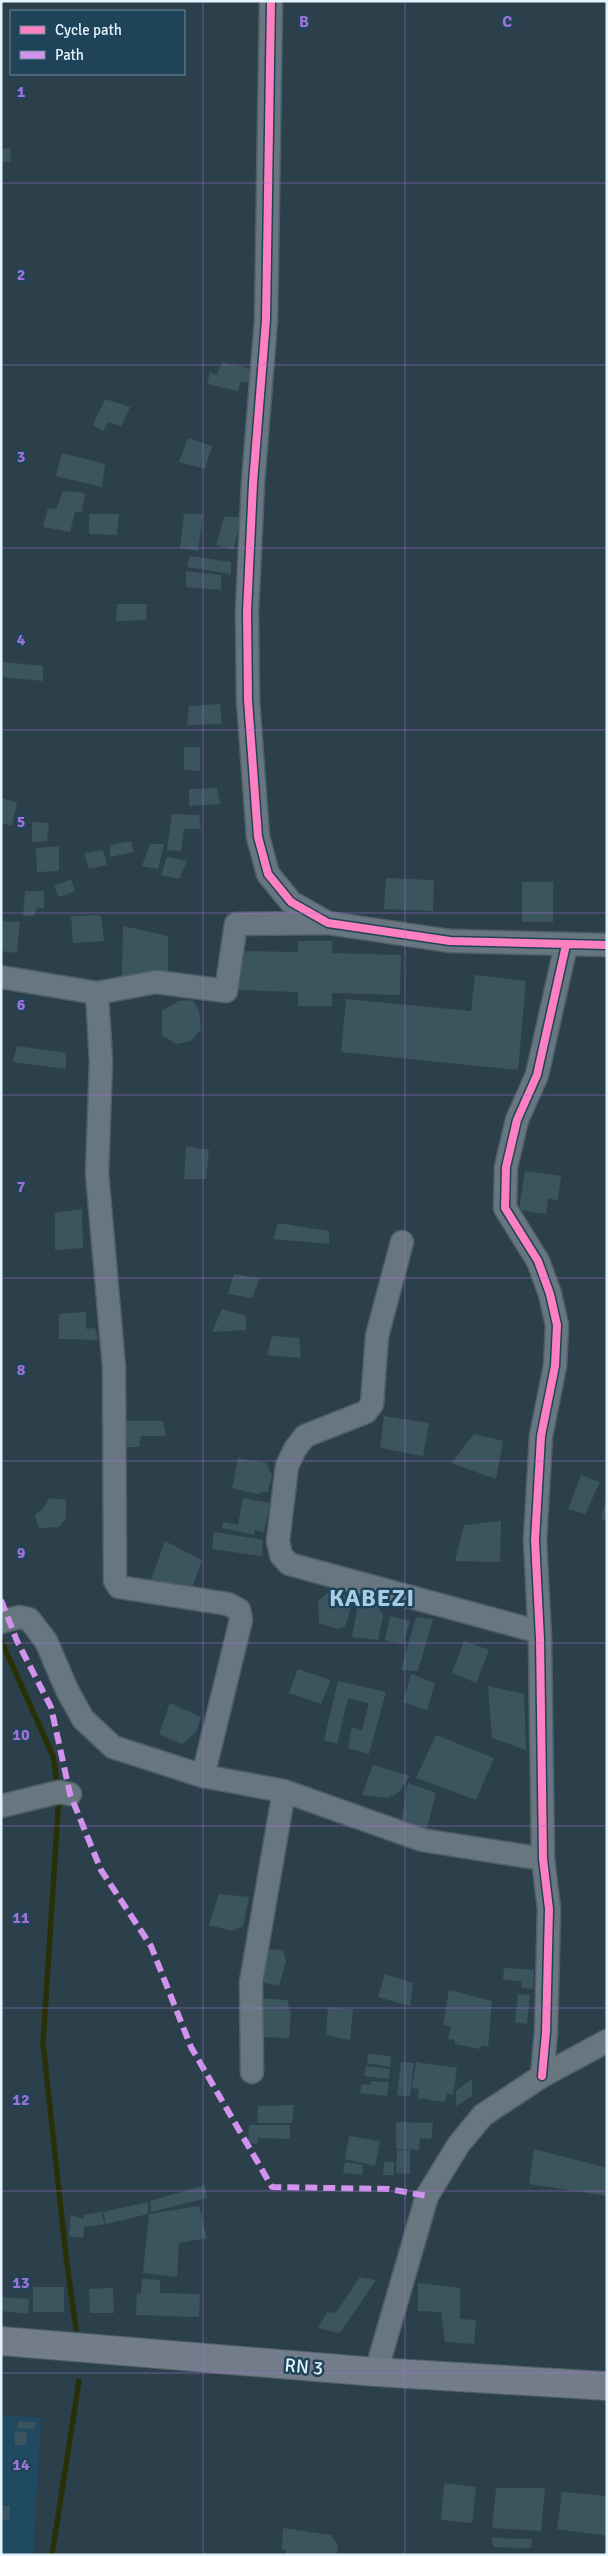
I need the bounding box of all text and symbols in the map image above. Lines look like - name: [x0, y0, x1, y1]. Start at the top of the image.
- legend: [10, 10, 185, 75]
- text: B: [299, 12, 309, 32]
- text: C: [502, 12, 512, 32]
- text: Cycle path: [55, 21, 122, 39]
- text: Path: [55, 46, 84, 64]
- text: 1: [17, 82, 26, 102]
- text: 2: [17, 265, 25, 285]
- text: 3: [17, 447, 25, 467]
- text: 4: [17, 630, 26, 650]
- text: 5: [17, 812, 25, 832]
- text: 6: [17, 995, 26, 1015]
- text: 7: [17, 1177, 26, 1197]
- text: 8: [17, 1360, 26, 1380]
- text: 9: [17, 1543, 26, 1563]
- district label: KABEZI: [329, 1583, 415, 1613]
- text: 10: [12, 1725, 30, 1745]
- text: 11: [12, 1908, 30, 1928]
- text: 12: [12, 2090, 30, 2110]
- text: 13: [12, 2273, 30, 2293]
- street label: RN 3: [284, 2353, 324, 2381]
- text: 14: [12, 2455, 30, 2475]

